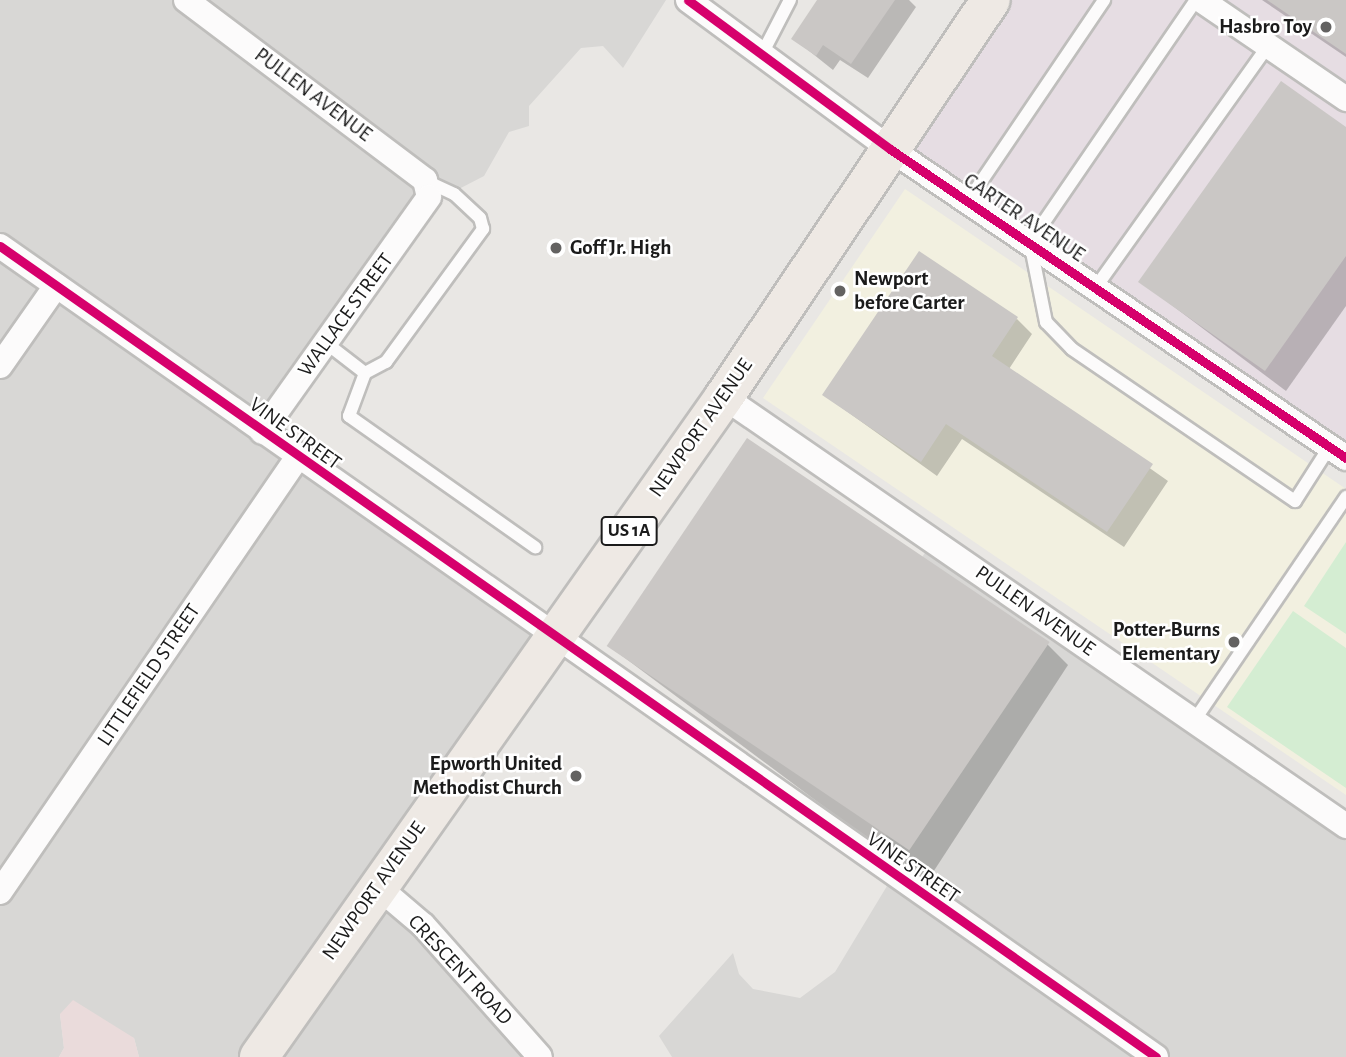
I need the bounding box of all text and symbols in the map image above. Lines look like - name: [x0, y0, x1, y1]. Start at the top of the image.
- place label: Hasbro Toy: [1219, 14, 1312, 40]
- marker: Hasbro Toy: [1318, 19, 1334, 35]
- street label: PULLEN AVENUE: [249, 43, 377, 147]
- street label: CARTER AVENUE: [959, 168, 1089, 268]
- place label: Goff Jr. High: [570, 235, 671, 261]
- marker: Goff Jr. High: [548, 240, 564, 256]
- street label: WALLACE STREET: [293, 248, 399, 382]
- place label: Newport before Carter: [854, 266, 965, 316]
- marker: Newport before Carter: [832, 283, 848, 299]
- street label: NEWPORT AVENUE: [644, 354, 758, 502]
- street label: VINE STREET: [244, 392, 346, 476]
- road number: US 1A: [599, 516, 659, 546]
- street label: PULLEN AVENUE: [970, 560, 1100, 662]
- street label: LITTLEFIELD STREET: [92, 599, 206, 751]
- place label: Potter-Burns Elementary: [1113, 617, 1220, 667]
- marker: Potter-Burns Elementary: [1226, 634, 1242, 650]
- place label: Epworth United Methodist Church: [413, 751, 562, 801]
- marker: Epworth United Methodist Church: [568, 768, 584, 784]
- street label: NEWPORT AVENUE: [317, 817, 431, 965]
- street label: VINE STREET: [862, 827, 964, 909]
- street label: CRESCENT ROAD: [402, 910, 518, 1030]

